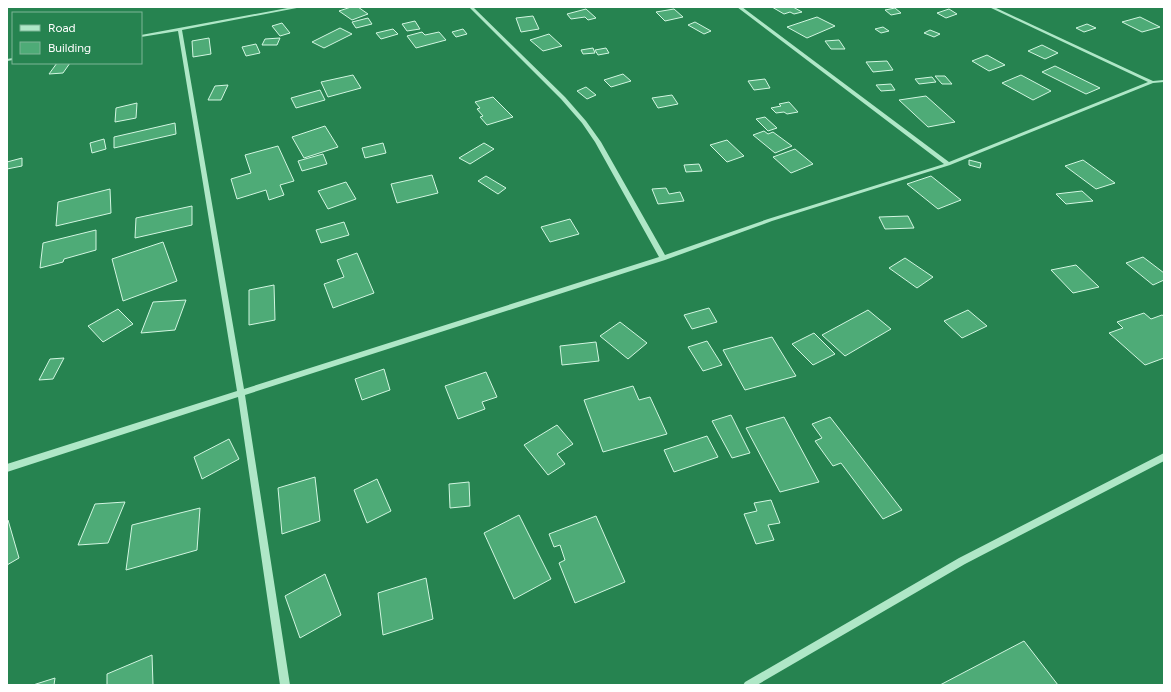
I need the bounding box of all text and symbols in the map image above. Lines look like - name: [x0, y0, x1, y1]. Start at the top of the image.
- legend: [12, 12, 142, 64]
- text: Road: [48, 21, 76, 35]
- text: Building: [48, 41, 91, 55]

